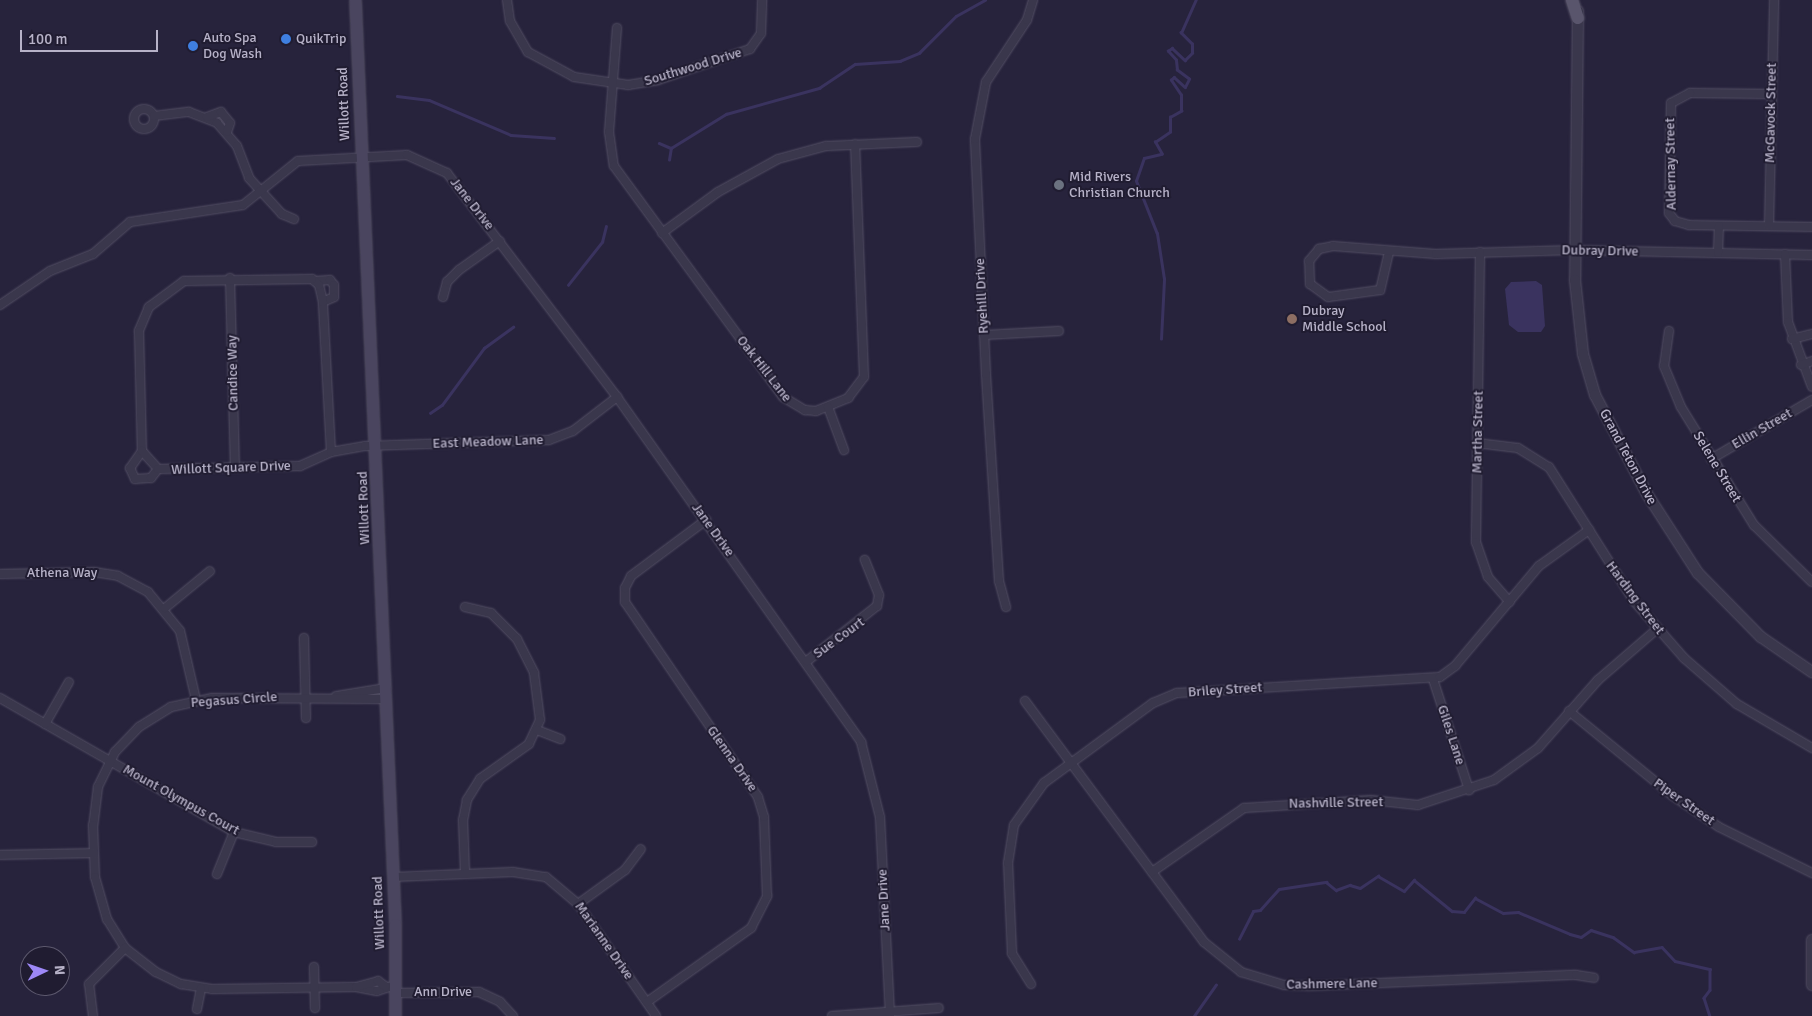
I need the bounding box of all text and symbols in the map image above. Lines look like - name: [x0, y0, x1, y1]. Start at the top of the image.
- scale bar: [22, 20, 160, 52]
- text: 100 m: [28, 30, 68, 48]
- place label: Auto Spa Dog Wash: [203, 30, 262, 62]
- place label: QuikTrip: [296, 31, 346, 47]
- marker: QuikTrip: [280, 33, 292, 45]
- marker: Auto Spa Dog Wash: [187, 40, 199, 52]
- street label: Southwood Drive: [642, 44, 744, 90]
- street label: McGavock Street: [1762, 63, 1780, 163]
- street label: Willott Road: [334, 67, 354, 141]
- street label: Aldernay Street: [1662, 118, 1680, 210]
- place label: Mid Rivers Christian Church: [1069, 169, 1170, 202]
- street label: Jane Drive: [446, 174, 498, 234]
- marker: Mid Rivers Christian Church: [1053, 179, 1065, 191]
- street label: Dubray Drive: [1561, 242, 1639, 260]
- street label: Ryehill Drive: [972, 258, 992, 334]
- place label: Dubray Middle School: [1302, 303, 1387, 336]
- marker: Dubray Middle School: [1286, 313, 1298, 325]
- street label: Oak Hill Lane: [733, 332, 795, 406]
- street label: Candice Way: [224, 335, 242, 411]
- street label: Martha Street: [1469, 390, 1487, 474]
- street label: Ellin Street: [1729, 405, 1795, 453]
- street label: Grand Teton Drive: [1596, 406, 1660, 508]
- street label: Selene Street: [1689, 428, 1745, 506]
- street label: East Meadow Lane: [432, 432, 544, 452]
- street label: Willott Square Drive: [171, 458, 291, 478]
- street label: Willott Road: [354, 471, 374, 545]
- street label: Jane Drive: [688, 500, 738, 560]
- street label: Harding Street: [1602, 558, 1668, 638]
- street label: Athena Way: [27, 565, 97, 581]
- street label: Sue Court: [810, 614, 868, 662]
- street label: Briley Street: [1187, 679, 1263, 701]
- street label: Pegasus Circle: [190, 689, 278, 711]
- street label: Giles Lane: [1433, 703, 1469, 767]
- street label: Glenna Drive: [703, 723, 761, 795]
- street label: Mount Olympus Court: [120, 761, 242, 839]
- street label: Piper Street: [1650, 775, 1718, 829]
- street label: Nashville Street: [1289, 794, 1383, 812]
- street label: Jane Drive: [874, 869, 894, 931]
- street label: Willott Road: [369, 876, 389, 950]
- street label: Marianne Drive: [571, 899, 637, 983]
- north arrow: [20, 946, 70, 996]
- text: N: [51, 965, 68, 976]
- street label: Cashmere Lane: [1286, 975, 1378, 993]
- street label: Ann Drive: [414, 984, 472, 1000]

